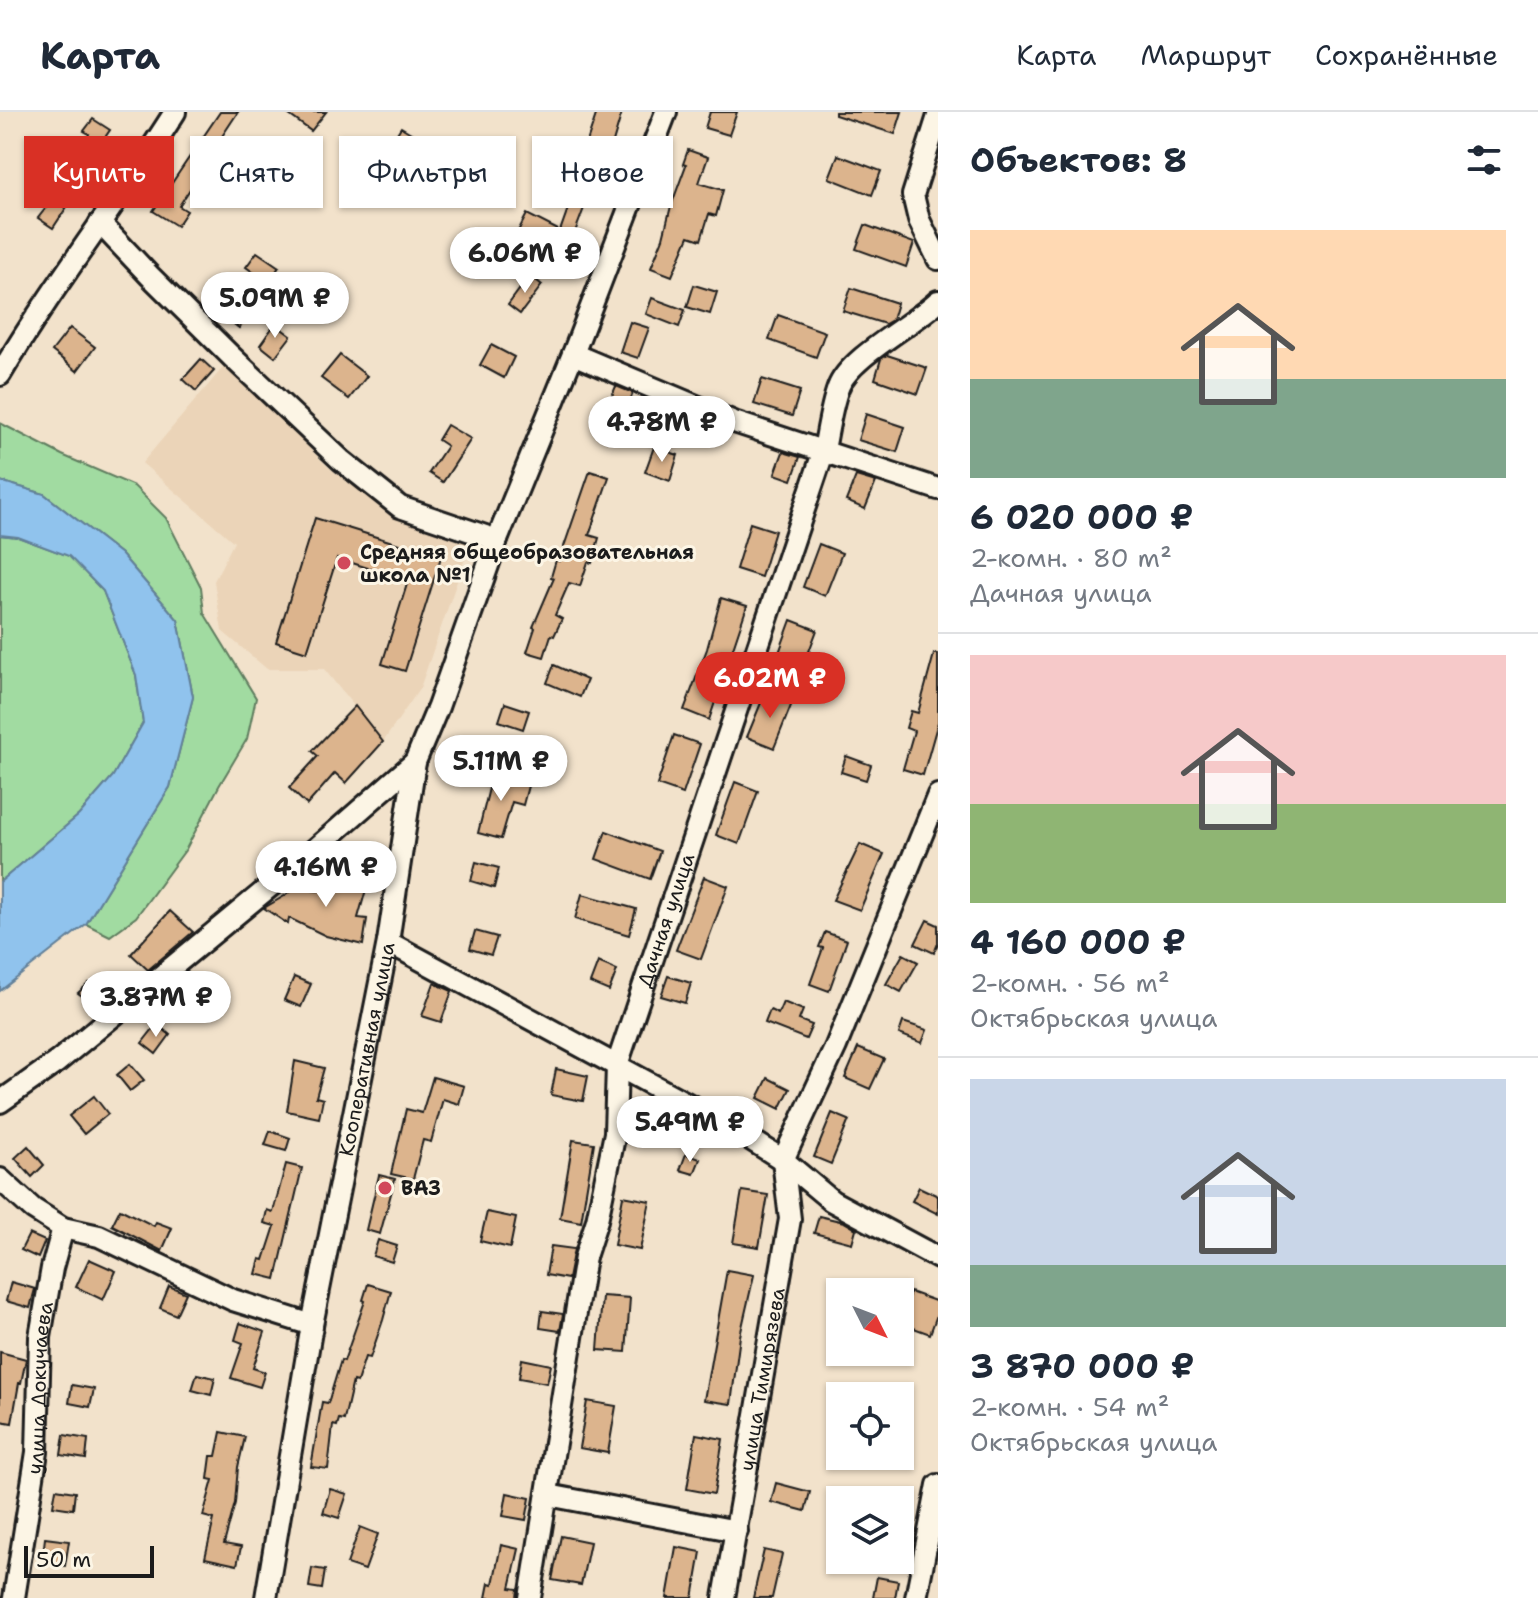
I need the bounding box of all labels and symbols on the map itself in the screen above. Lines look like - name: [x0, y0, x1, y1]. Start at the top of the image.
- pin: 6.06M ₽: [451, 227, 599, 295]
- pin: 5.09M ₽: [201, 272, 349, 340]
- pin: 4.78M ₽: [588, 396, 736, 464]
- place label: Средняя общеобразовательная школа №1: [360, 539, 694, 588]
- marker: Средняя общеобразовательная школа №1: [335, 554, 353, 572]
- pin: 6.02M ₽: [696, 652, 844, 720]
- pin: 5.11M ₽: [427, 735, 575, 803]
- pin: 4.16M ₽: [252, 841, 400, 909]
- street label: Дачная улица: [631, 849, 701, 991]
- street label: Кооперативная улица: [333, 939, 401, 1159]
- pin: 3.87M ₽: [82, 971, 230, 1039]
- pin: 5.49M ₽: [616, 1096, 764, 1164]
- place label: ВАЗ: [401, 1175, 441, 1201]
- marker: ВАЗ: [376, 1179, 394, 1197]
- north arrow: [826, 1278, 914, 1366]
- street label: улица Тимирязева: [733, 1285, 791, 1473]
- street label: улица Докучаева: [21, 1299, 59, 1476]
- scale bar: [24, 1542, 154, 1578]

